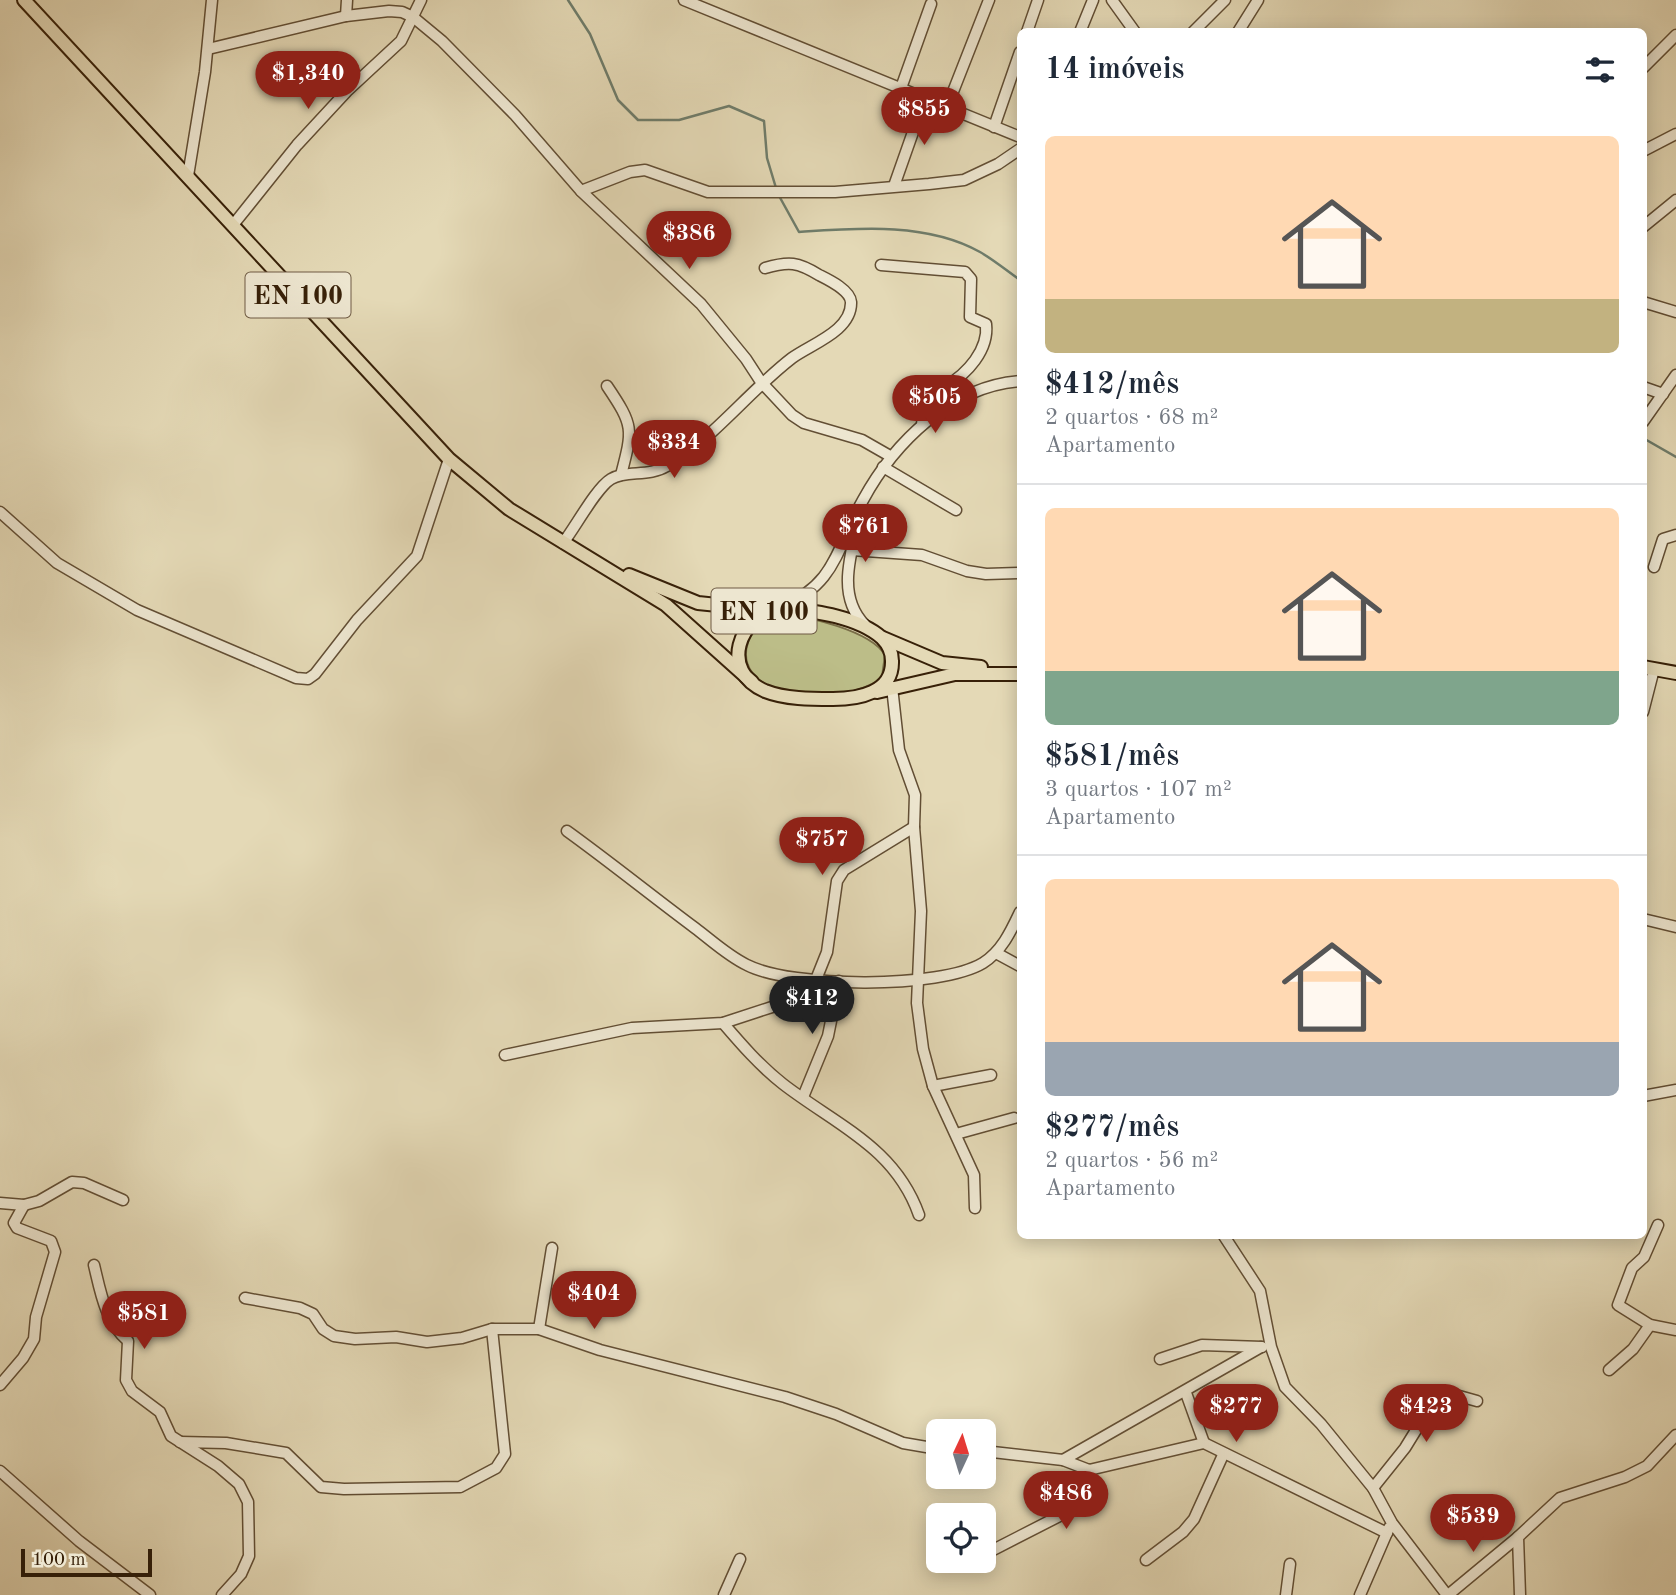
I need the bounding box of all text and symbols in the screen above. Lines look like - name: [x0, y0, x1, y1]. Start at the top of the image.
- icon: filters: [1581, 51, 1619, 89]
- pin: $1,340: [251, 52, 365, 111]
- text: 14 imóveis: [1045, 55, 1184, 85]
- text: $1,340: [271, 62, 345, 85]
- pin: $855: [883, 88, 965, 147]
- text: $855: [897, 98, 951, 121]
- icon: home: [1269, 181, 1395, 307]
- pin: $386: [648, 212, 730, 271]
- text: $386: [662, 222, 716, 245]
- road number: EN 100: [246, 272, 350, 318]
- text: $412/mês: [1045, 370, 1179, 400]
- pin: $505: [894, 376, 976, 435]
- text: $505: [908, 386, 962, 409]
- text: 2 quartos · 68 m²: [1045, 406, 1218, 429]
- pin: $334: [633, 420, 715, 480]
- text: $334: [647, 431, 701, 454]
- text: Apartamento: [1045, 434, 1175, 457]
- pin: $761: [824, 504, 906, 564]
- text: $761: [838, 515, 892, 538]
- icon: home: [1269, 553, 1395, 679]
- road number: EN 100: [712, 589, 816, 634]
- text: $581/mês: [1045, 742, 1179, 772]
- text: 3 quartos · 107 m²: [1045, 778, 1232, 801]
- text: Apartamento: [1045, 806, 1175, 829]
- pin: $757: [781, 818, 863, 877]
- text: $757: [795, 828, 849, 851]
- icon: home: [1269, 924, 1395, 1050]
- pin: $412: [771, 976, 853, 1036]
- text: $412: [785, 987, 839, 1010]
- text: $277/mês: [1045, 1113, 1179, 1143]
- text: 2 quartos · 56 m²: [1045, 1149, 1218, 1172]
- text: Apartamento: [1045, 1177, 1175, 1200]
- pin: $404: [553, 1272, 635, 1331]
- text: $404: [567, 1282, 621, 1305]
- pin: $581: [103, 1292, 185, 1351]
- text: $581: [117, 1302, 171, 1325]
- pin: $277: [1195, 1384, 1277, 1444]
- pin: $423: [1385, 1384, 1467, 1444]
- text: $277: [1209, 1395, 1263, 1418]
- text: $423: [1399, 1395, 1453, 1418]
- north arrow: [926, 1419, 996, 1489]
- map controls: [926, 1419, 996, 1573]
- pin: $486: [1025, 1472, 1107, 1531]
- text: $486: [1039, 1482, 1093, 1505]
- pin: $539: [1432, 1494, 1514, 1554]
- button: locate: [926, 1503, 996, 1573]
- text: $539: [1446, 1505, 1500, 1528]
- scale bar: [21, 1546, 152, 1578]
- text: 100 m: [32, 1551, 85, 1570]

